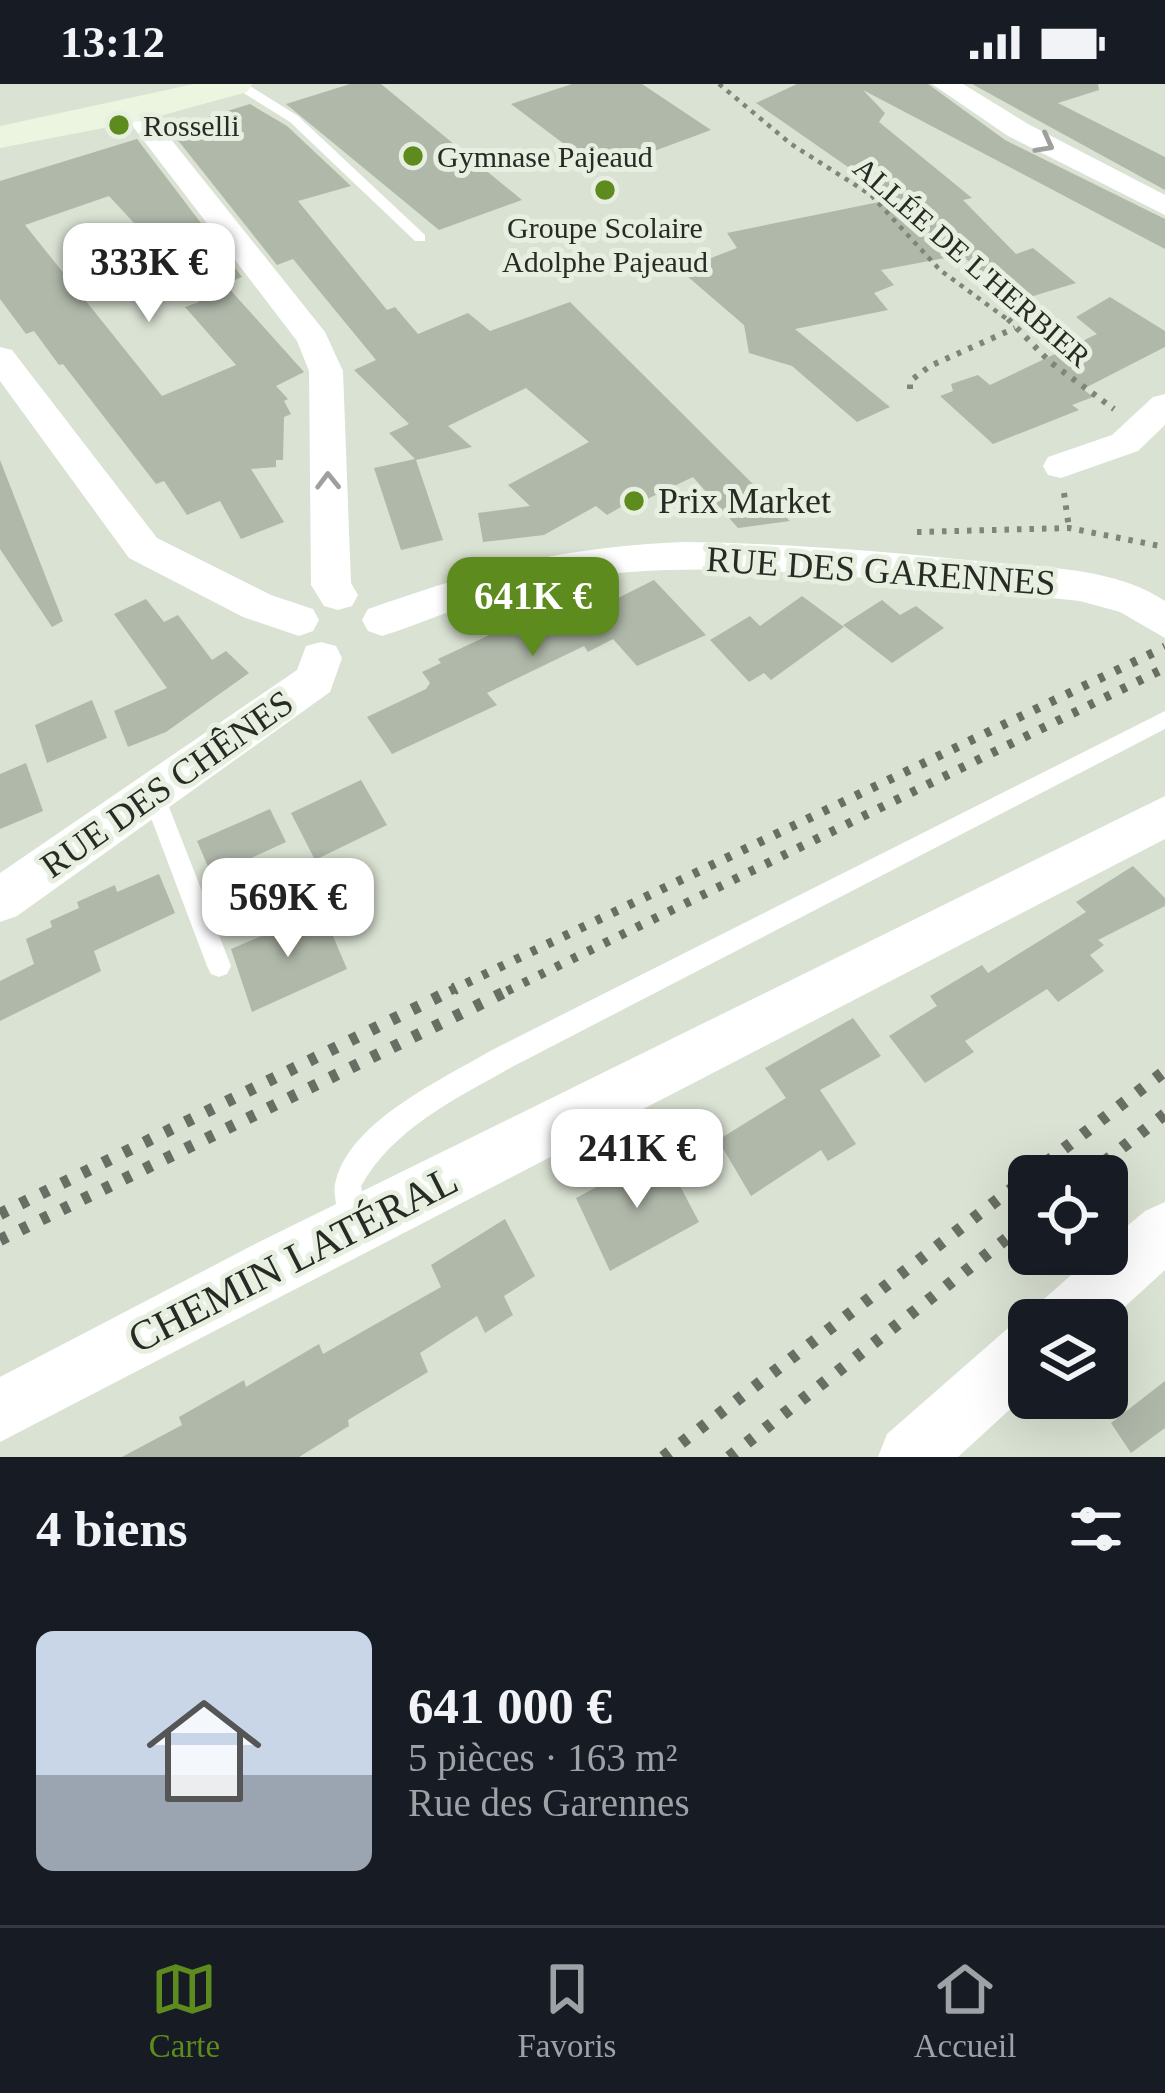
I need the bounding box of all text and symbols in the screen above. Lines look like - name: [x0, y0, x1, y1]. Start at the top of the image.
- text: 13:12: [60, 17, 165, 67]
- place label: Rosselli: [143, 109, 240, 142]
- marker: Rosselli: [106, 112, 132, 138]
- one-way arrow: [1033, 129, 1054, 153]
- place label: Gymnase Pajeaud: [437, 140, 653, 173]
- marker: Gymnase Pajeaud: [400, 143, 426, 169]
- street label: ALLÉE DE L'HERBIER: [847, 150, 1097, 374]
- marker: Groupe Scolaire Adolphe Pajeaud: [592, 177, 618, 203]
- place label: Groupe Scolaire Adolphe Pajeaud: [502, 211, 708, 278]
- pin: 333K €: [51, 223, 247, 325]
- text: 333K €: [90, 240, 208, 283]
- one-way arrow: [316, 471, 342, 490]
- place label: Prix Market: [658, 481, 831, 521]
- marker: Prix Market: [621, 488, 647, 514]
- street label: RUE DES GARENNES: [705, 539, 1057, 603]
- pin: 641K €: [435, 557, 631, 659]
- text: 641K €: [474, 574, 592, 617]
- street label: RUE DES CHÊNES: [33, 682, 301, 886]
- pin: 569K €: [190, 858, 386, 960]
- text: 569K €: [229, 875, 347, 918]
- pin: 241K €: [539, 1109, 735, 1211]
- text: 241K €: [578, 1126, 696, 1169]
- map controls: [1008, 1155, 1128, 1419]
- button: locate: [1008, 1155, 1128, 1275]
- street label: CHEMIN LATÉRAL: [121, 1156, 465, 1362]
- button: layers: [1008, 1299, 1128, 1419]
- icon: filters: [1063, 1496, 1129, 1562]
- text: 4 biens: [36, 1501, 188, 1557]
- text: 641 000 €: [408, 1678, 612, 1734]
- icon: home: [132, 1679, 276, 1823]
- text: 5 pièces · 163 m²: [408, 1736, 677, 1779]
- text: Rue des Garennes: [408, 1781, 690, 1824]
- tab: Carte: [149, 1956, 220, 2065]
- tab: Favoris: [517, 1956, 616, 2065]
- tab: Accueil: [914, 1956, 1016, 2065]

